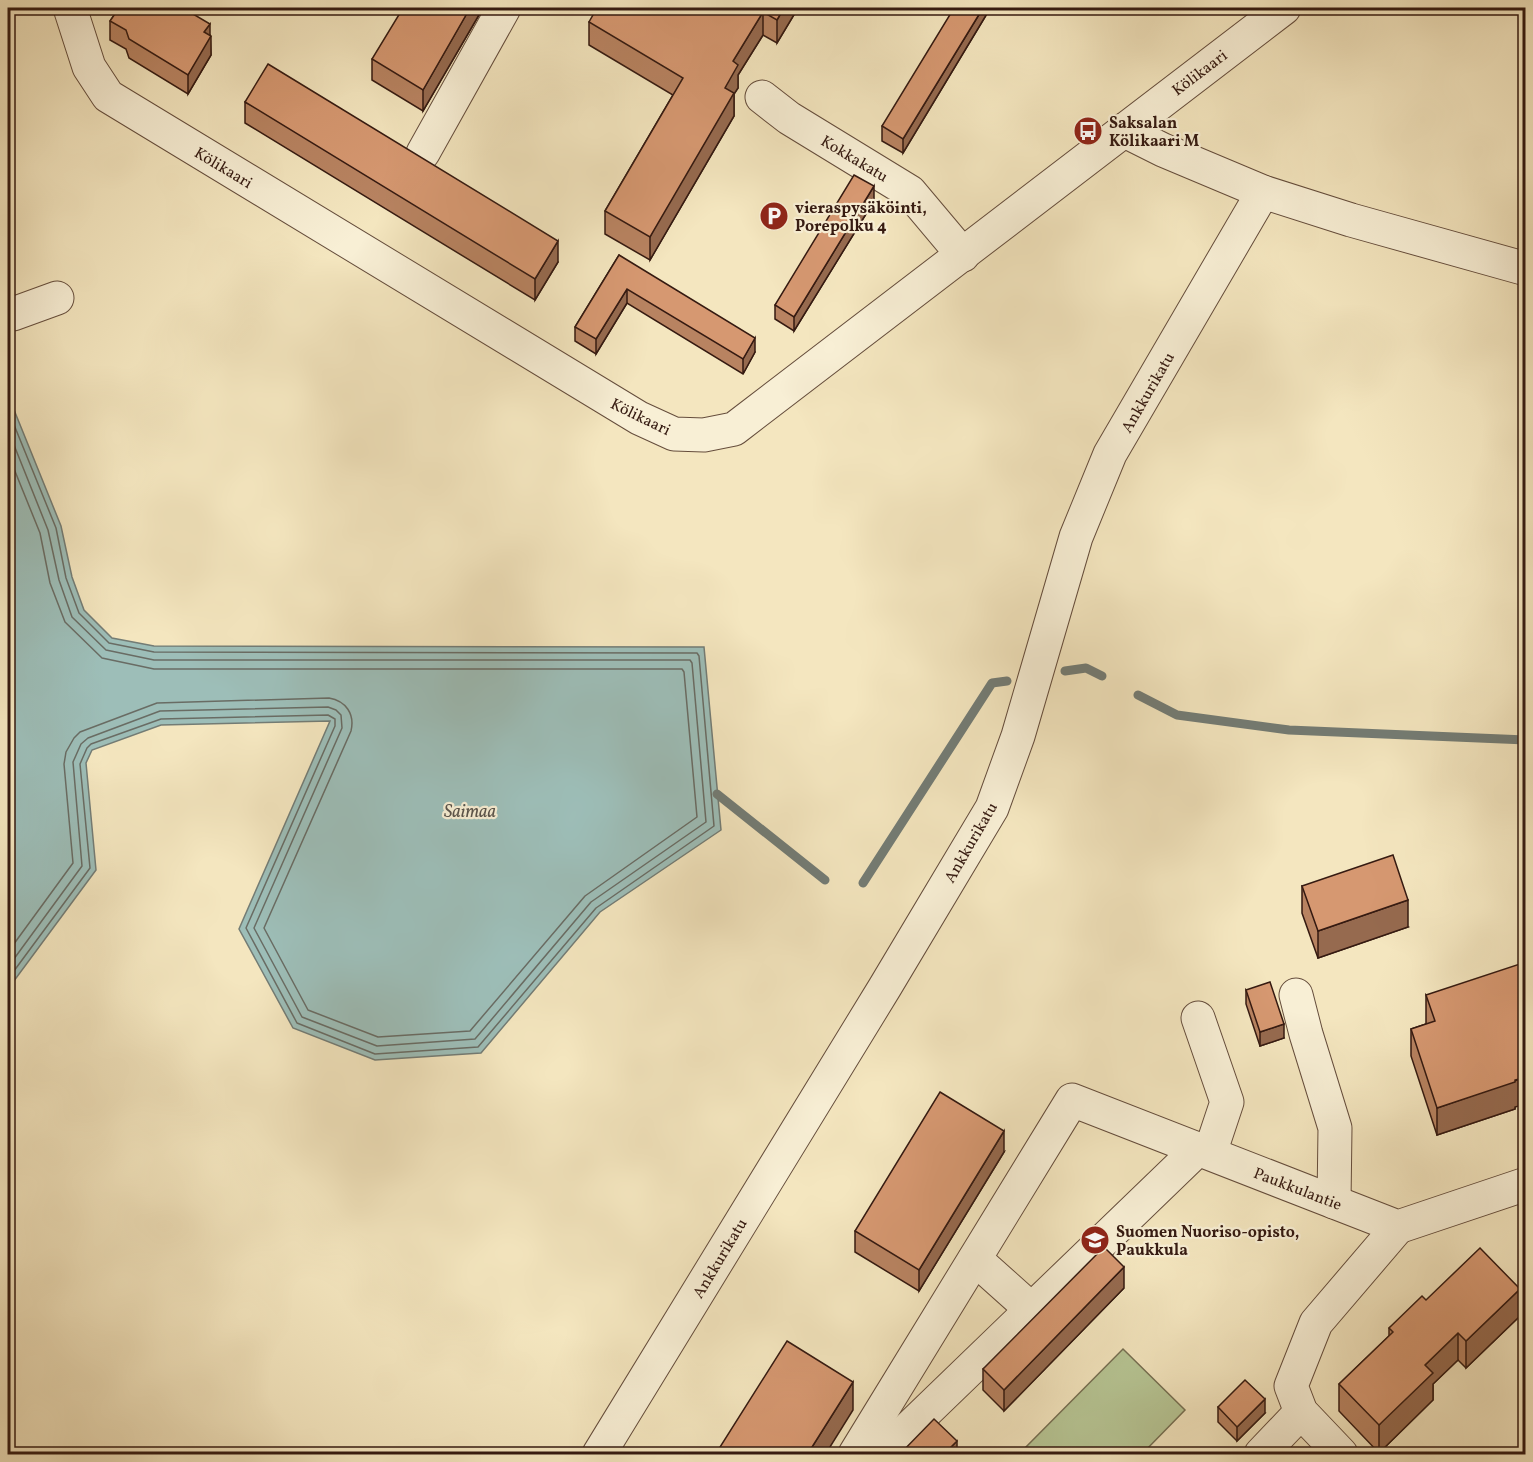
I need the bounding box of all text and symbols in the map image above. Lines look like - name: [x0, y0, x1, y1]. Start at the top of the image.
- street label: Kölikaari: [1168, 45, 1233, 102]
- place label: Saksalan Kölikaari M: [1109, 113, 1200, 153]
- bus stop icon: Saksalan Kölikaari M: [1072, 115, 1104, 147]
- street label: Kokkakatu: [816, 131, 892, 188]
- street label: Kölikaari: [190, 143, 256, 195]
- place label: vieraspysäköinti, Porepolku 4: [795, 198, 927, 238]
- parking icon: vieraspysäköinti, Porepolku 4: [758, 200, 790, 232]
- street label: Ankkurikatu: [1117, 349, 1181, 437]
- street label: Kölikaari: [606, 394, 674, 442]
- street label: Ankkurikatu: [940, 799, 1004, 887]
- water label: Saimaa: [444, 800, 496, 825]
- street label: Paukkulantie: [1250, 1163, 1345, 1217]
- street label: Ankkurikatu: [688, 1215, 753, 1303]
- place label: Suomen Nuoriso-opisto, Paukkula: [1116, 1222, 1299, 1262]
- school or university icon: Suomen Nuoriso-opisto, Paukkula: [1079, 1224, 1111, 1256]

